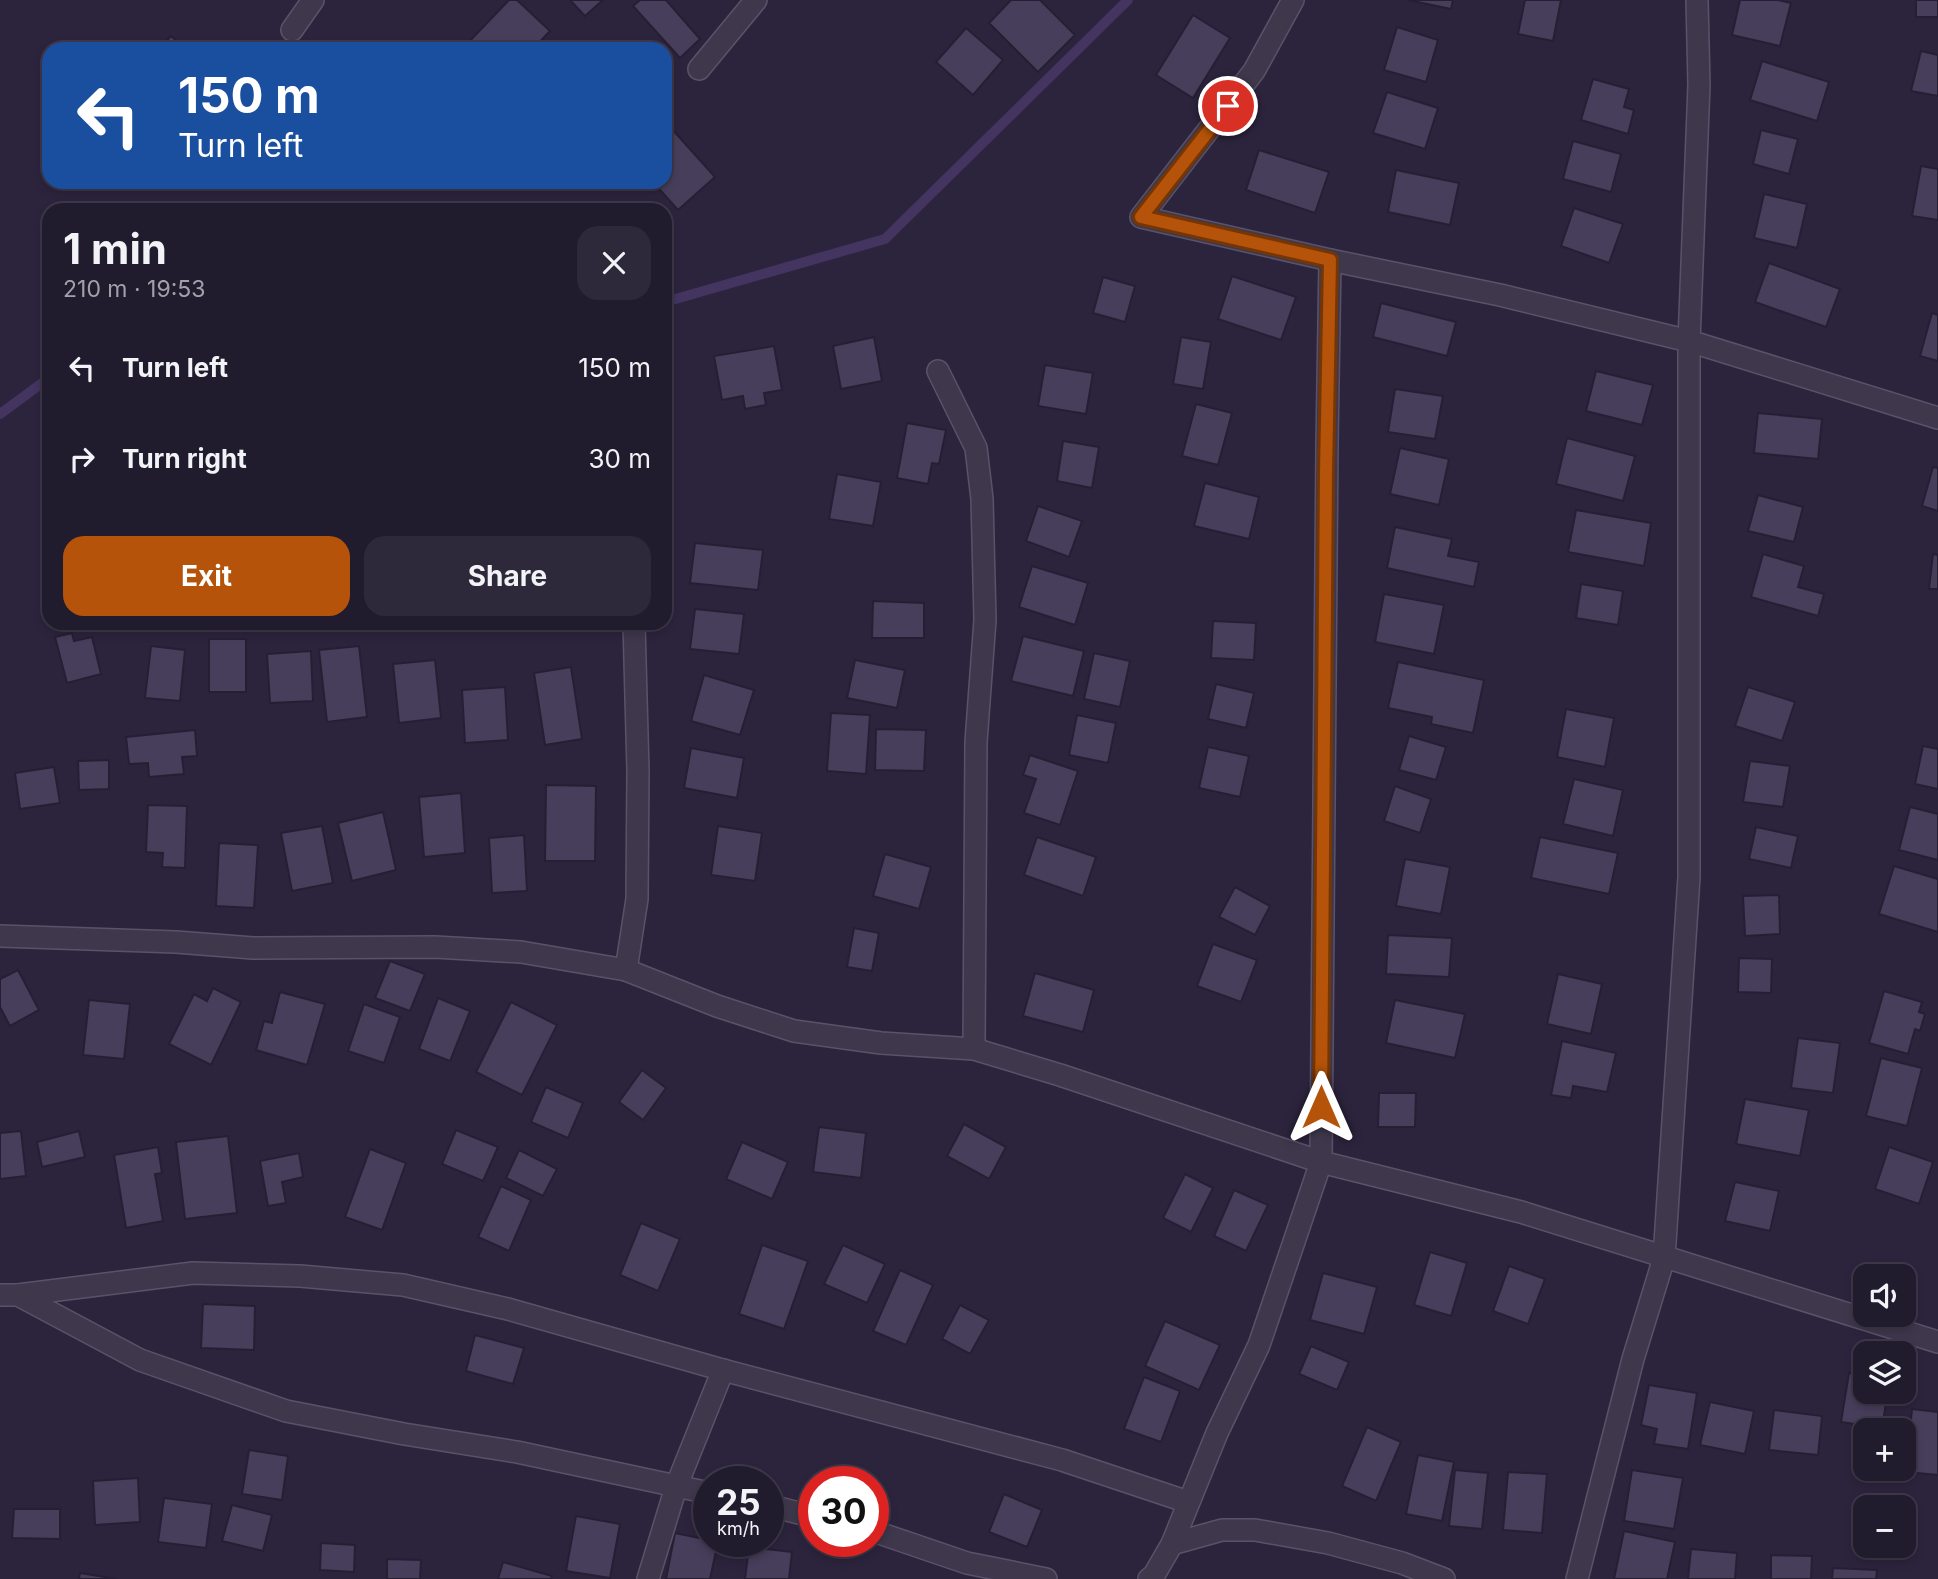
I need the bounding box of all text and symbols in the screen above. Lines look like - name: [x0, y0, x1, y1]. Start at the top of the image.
- text: 150 m: [178, 66, 320, 125]
- icon: left: [63, 70, 154, 161]
- pin: [1198, 76, 1258, 136]
- icon: arrive: [1209, 87, 1247, 125]
- text: Turn left: [178, 126, 303, 165]
- text: 1 min: [63, 223, 167, 274]
- button: close: [577, 226, 651, 300]
- text: 210 m · 19:53: [63, 275, 206, 303]
- icon: left: [63, 349, 101, 387]
- text: Turn left: [122, 352, 228, 383]
- text: 150 m: [578, 352, 651, 383]
- icon: right: [63, 440, 101, 478]
- text: Turn right: [122, 443, 247, 474]
- text: 30 m: [588, 443, 651, 474]
- button: Exit: [63, 536, 350, 616]
- button: Share: [364, 536, 651, 616]
- position arrow: [1284, 1070, 1358, 1144]
- map controls: [1853, 1264, 1916, 1558]
- button: sound: [1853, 1264, 1916, 1327]
- button: layers: [1853, 1341, 1916, 1404]
- button: +: [1853, 1418, 1916, 1481]
- speed limit sign: 30: [798, 1466, 889, 1557]
- text: 25: [716, 1481, 761, 1523]
- button: −: [1853, 1495, 1916, 1558]
- text: km/h: [717, 1518, 760, 1539]

